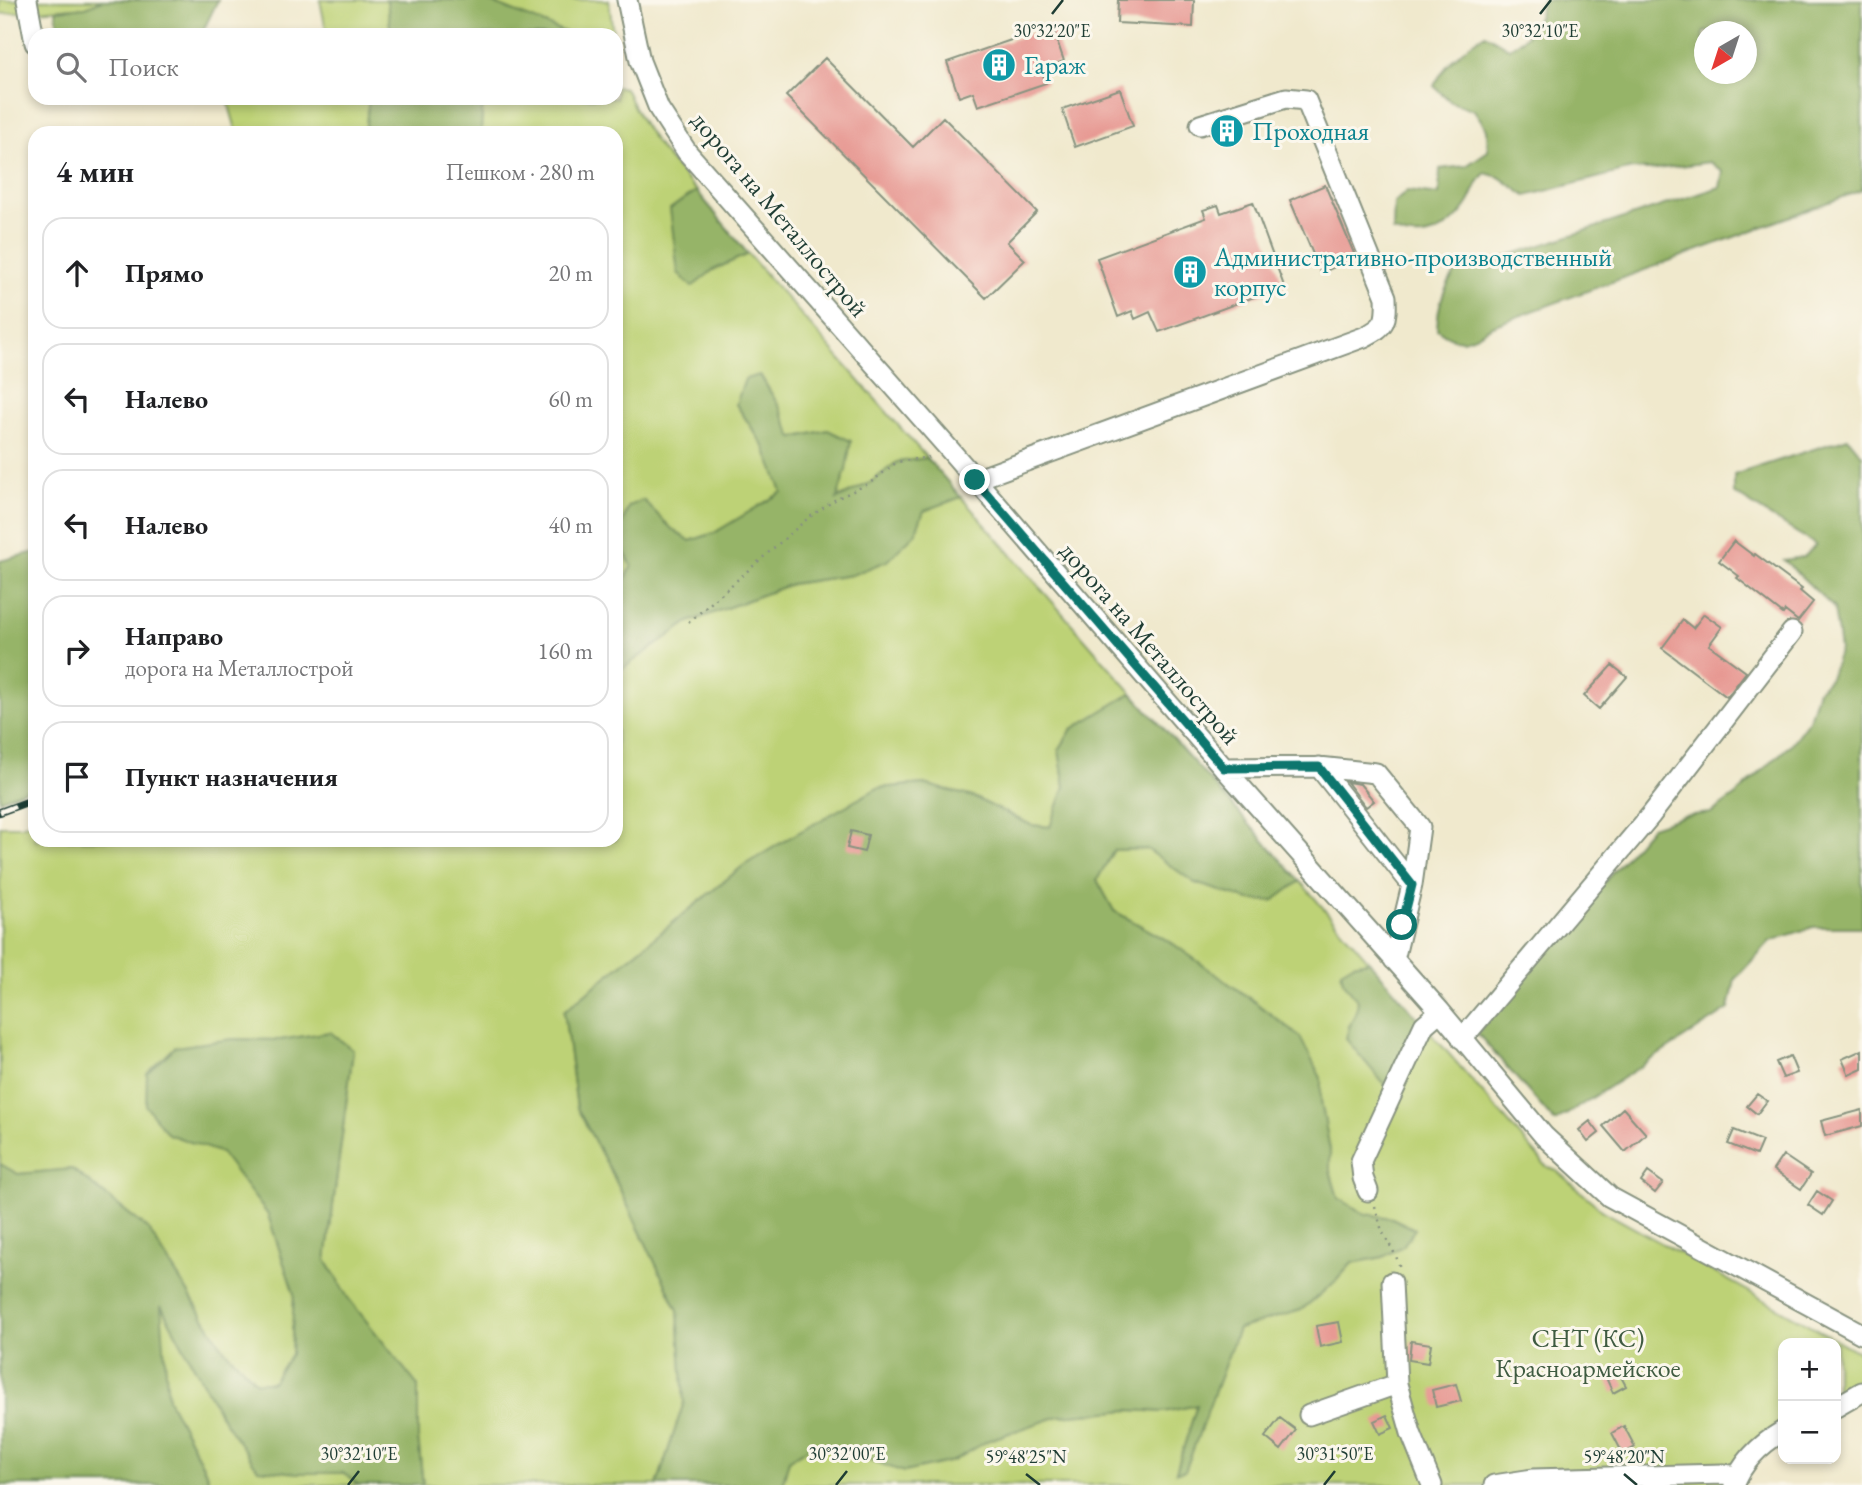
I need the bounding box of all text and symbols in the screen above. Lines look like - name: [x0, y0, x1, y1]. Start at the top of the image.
- text: 30°32'20"E: [1014, 19, 1090, 42]
- text: 30°32'10"E: [1502, 19, 1578, 42]
- north arrow: [1694, 21, 1757, 84]
- search box: [28, 28, 623, 105]
- building icon: Гараж: [980, 46, 1018, 84]
- icon: search: [52, 48, 90, 86]
- place label: Гараж: [1024, 48, 1086, 82]
- text: Поиск: [108, 50, 179, 84]
- street label: дорога на Металлострой: [684, 104, 876, 324]
- building icon: Проходная: [1208, 112, 1246, 150]
- place label: Проходная: [1252, 114, 1369, 148]
- text: 4 мин: [56, 152, 134, 191]
- text: Пешком · 280 m: [446, 157, 595, 187]
- place label: Административно-производственный корпус: [1213, 240, 1612, 304]
- building icon: Административно-производственный корпус: [1171, 253, 1209, 291]
- icon: ahead: [58, 254, 96, 292]
- text: Прямо: [125, 256, 204, 290]
- text: 20 m: [548, 258, 593, 288]
- icon: left: [58, 380, 96, 418]
- text: Налево: [125, 382, 208, 416]
- text: 60 m: [548, 384, 593, 414]
- route end: [959, 464, 990, 495]
- icon: left: [58, 506, 96, 544]
- text: Налево: [125, 508, 208, 542]
- text: 40 m: [548, 510, 593, 540]
- street label: дорога на Металлострой: [1052, 534, 1248, 752]
- text: Направо: [125, 619, 223, 653]
- icon: right: [58, 632, 96, 670]
- text: 160 m: [537, 636, 593, 666]
- text: дорога на Металлострой: [125, 653, 353, 683]
- icon: arrive: [58, 758, 96, 796]
- text: Пункт назначения: [125, 760, 338, 794]
- route start: [1386, 909, 1417, 940]
- park label: СНТ (КС) Красноармейское: [1495, 1321, 1681, 1385]
- map controls: [1778, 1338, 1841, 1464]
- button: +: [1778, 1338, 1841, 1401]
- button: −: [1778, 1401, 1841, 1464]
- text: 30°32'10"E: [321, 1442, 397, 1465]
- text: 30°32'00"E: [809, 1442, 885, 1465]
- text: 30°31'50"E: [1297, 1442, 1373, 1465]
- text: 59°48'25"N: [986, 1445, 1067, 1468]
- text: 59°48'20"N: [1584, 1445, 1665, 1468]

